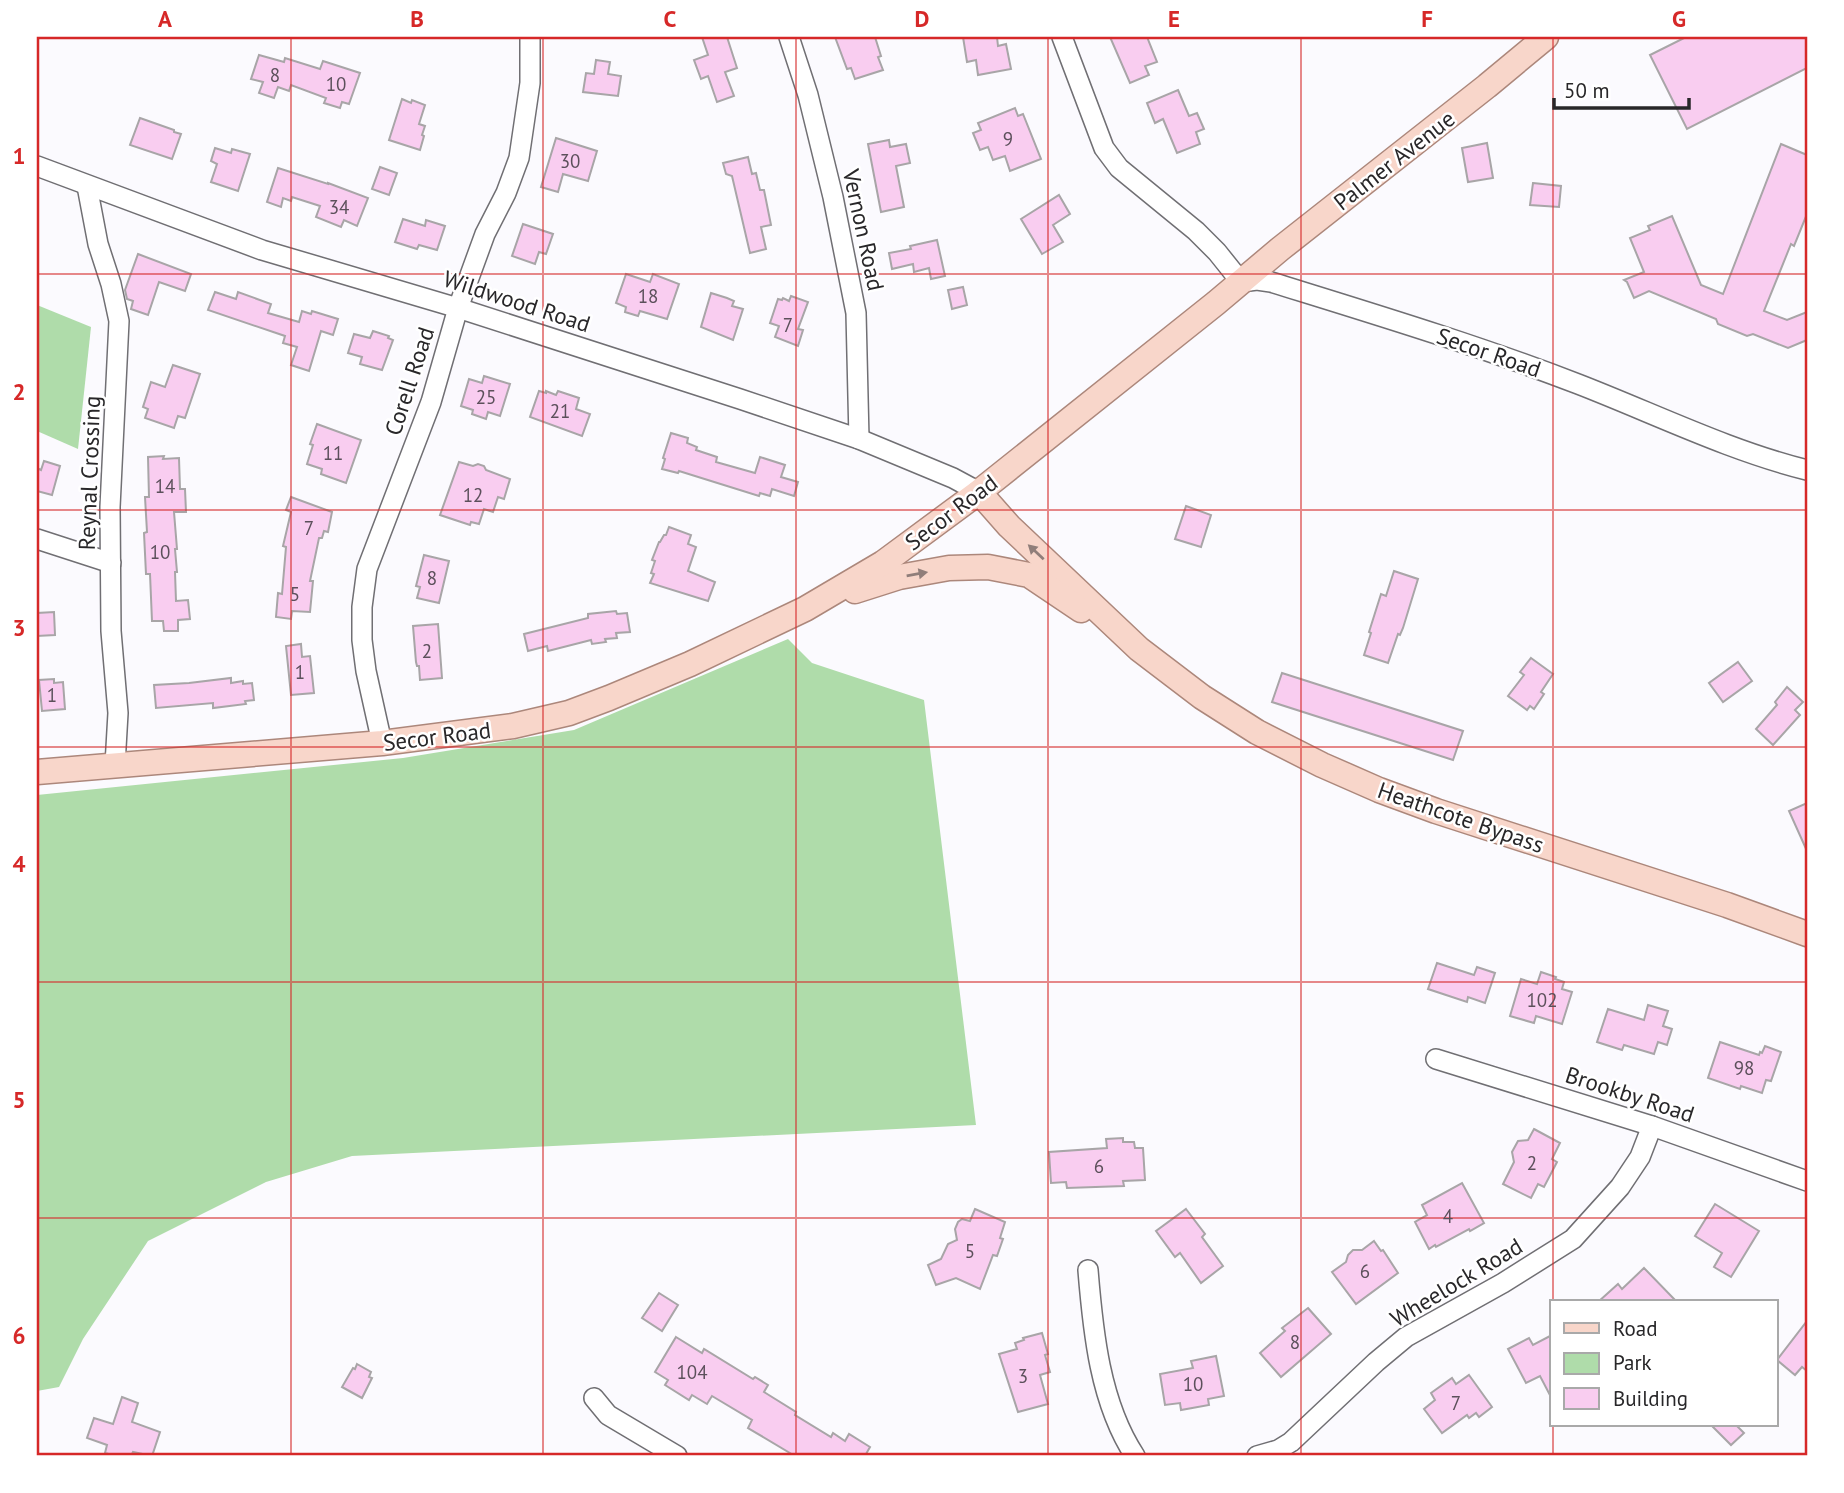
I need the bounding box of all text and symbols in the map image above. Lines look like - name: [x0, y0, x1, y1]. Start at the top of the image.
- text: A: [158, 4, 172, 33]
- text: B: [410, 4, 424, 33]
- text: C: [664, 4, 677, 33]
- text: D: [915, 4, 929, 33]
- text: E: [1168, 4, 1180, 33]
- text: F: [1421, 4, 1433, 33]
- text: G: [1672, 4, 1686, 33]
- house number: 8: [270, 63, 280, 87]
- scale bar: [1554, 66, 1688, 110]
- house number: 10: [326, 72, 346, 96]
- text: 50 m: [1564, 77, 1610, 104]
- street label: Palmer Avenue: [1328, 104, 1460, 216]
- house number: 9: [1003, 127, 1013, 151]
- text: 1: [12, 141, 26, 170]
- house number: 30: [560, 149, 580, 173]
- street label: Vernon Road: [837, 166, 891, 293]
- house number: 34: [329, 195, 349, 219]
- street label: Wildwood Road: [440, 264, 594, 338]
- house number: 18: [638, 284, 658, 308]
- house number: 7: [783, 313, 793, 337]
- street label: Secor Road: [1433, 321, 1545, 383]
- street label: Corell Road: [378, 323, 440, 439]
- text: 2: [12, 377, 26, 406]
- house number: 25: [476, 385, 496, 409]
- street label: Reynal Crossing: [72, 395, 106, 551]
- house number: 21: [550, 399, 570, 423]
- house number: 11: [323, 441, 343, 465]
- street label: Secor Road: [899, 468, 1003, 556]
- house number: 14: [155, 474, 175, 498]
- house number: 12: [463, 483, 483, 507]
- house number: 7: [304, 516, 314, 540]
- house number: 10: [150, 540, 170, 564]
- one-way arrow: [1028, 544, 1045, 560]
- house number: 8: [427, 566, 437, 590]
- one-way arrow: [906, 568, 928, 579]
- house number: 5: [290, 582, 300, 606]
- text: 3: [12, 613, 26, 642]
- house number: 2: [422, 639, 432, 663]
- house number: 1: [295, 660, 305, 684]
- house number: 1: [47, 683, 57, 707]
- street label: Secor Road: [381, 715, 493, 757]
- street label: Heathcote Bypass: [1374, 775, 1548, 859]
- text: 4: [12, 849, 26, 878]
- house number: 102: [1526, 988, 1558, 1012]
- house number: 98: [1734, 1056, 1754, 1080]
- street label: Brookby Road: [1562, 1060, 1698, 1128]
- text: 5: [12, 1085, 26, 1114]
- house number: 2: [1527, 1151, 1537, 1175]
- house number: 6: [1094, 1154, 1104, 1178]
- house number: 4: [1443, 1204, 1453, 1228]
- street label: Wheelock Road: [1385, 1231, 1527, 1333]
- house number: 5: [965, 1239, 975, 1263]
- house number: 6: [1360, 1259, 1370, 1283]
- legend: [1550, 1300, 1778, 1426]
- text: Road: [1613, 1315, 1657, 1342]
- text: 6: [12, 1321, 26, 1350]
- house number: 8: [1290, 1330, 1300, 1354]
- text: Park: [1613, 1349, 1652, 1376]
- house number: 104: [676, 1360, 708, 1384]
- house number: 3: [1018, 1364, 1028, 1388]
- house number: 10: [1183, 1372, 1203, 1396]
- text: Building: [1613, 1385, 1688, 1412]
- house number: 7: [1451, 1391, 1461, 1415]

